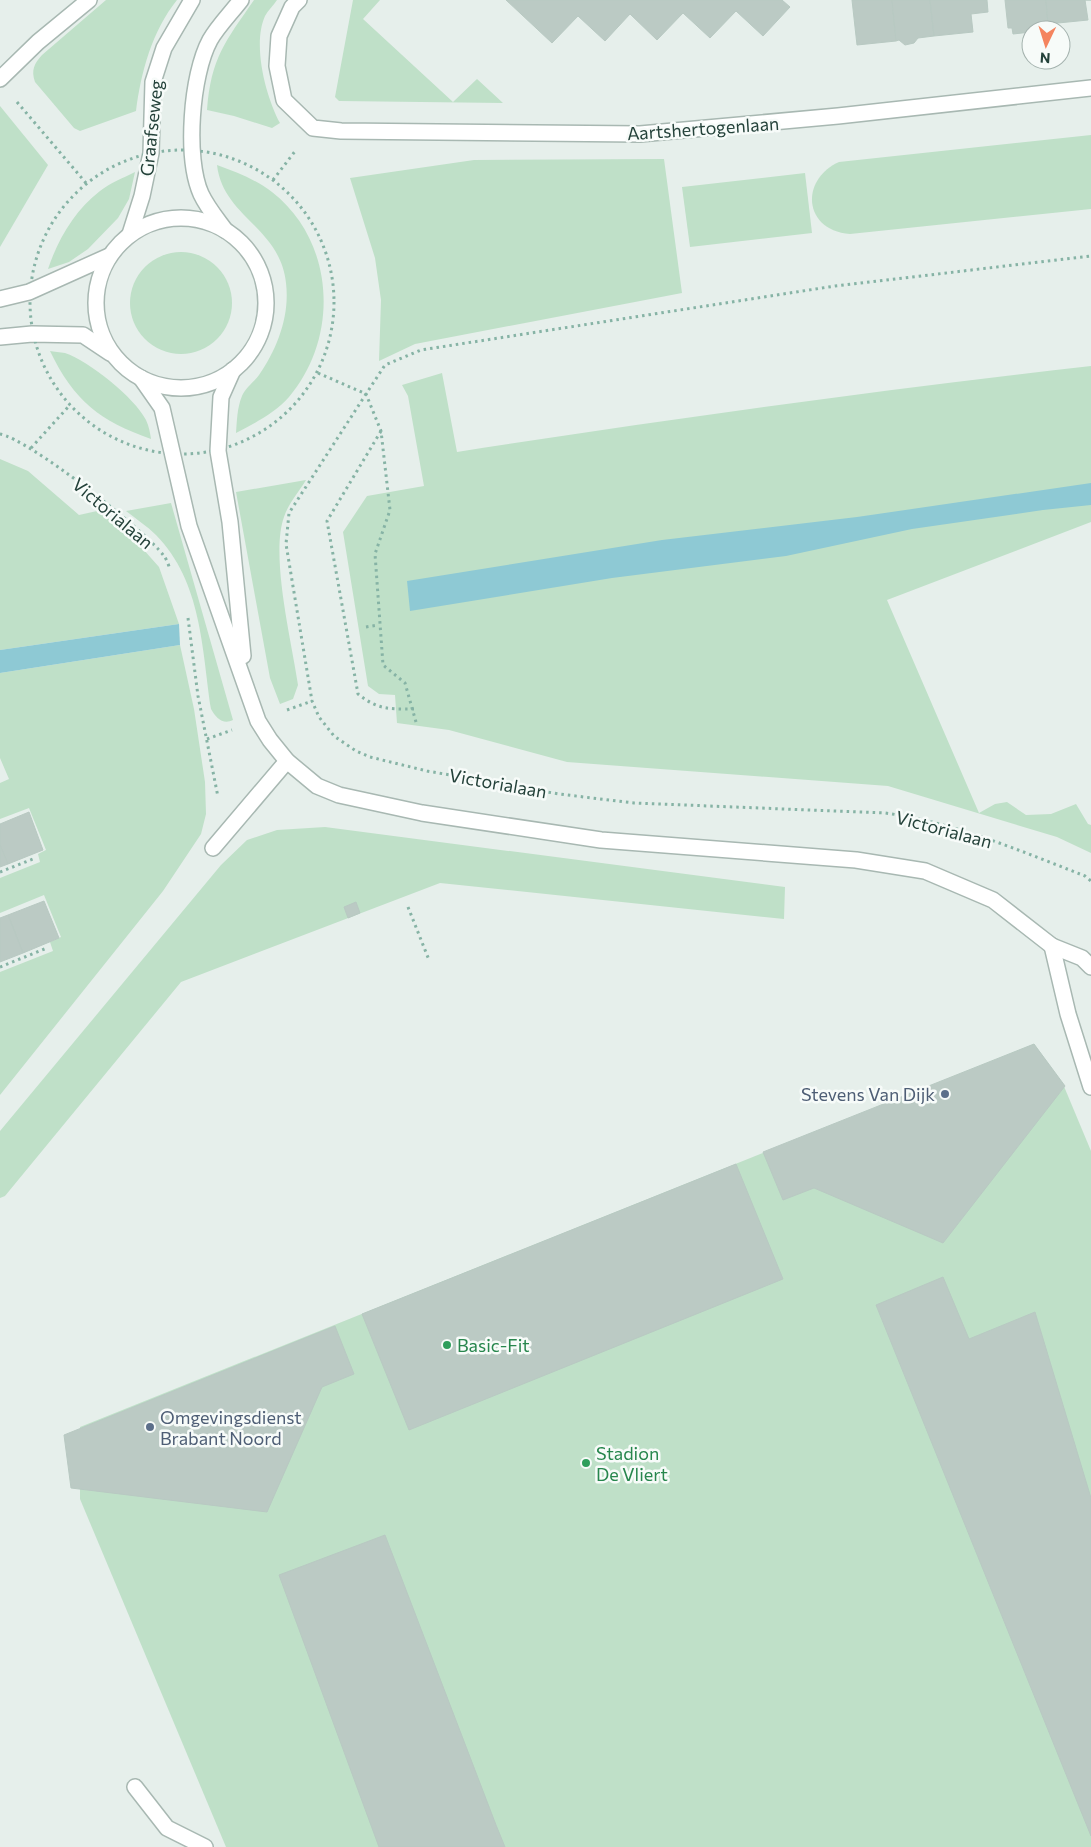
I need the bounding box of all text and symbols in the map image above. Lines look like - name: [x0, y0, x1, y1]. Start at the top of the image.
- north arrow: [1021, 20, 1071, 70]
- text: N: [1039, 50, 1051, 67]
- street label: Graafseweg: [135, 79, 167, 177]
- street label: Aartshertogenlaan: [626, 112, 780, 144]
- street label: Victorialaan: [68, 473, 158, 553]
- street label: Victorialaan: [447, 764, 549, 802]
- street label: Victorialaan: [893, 806, 995, 852]
- place label: Stevens Van Dijk: [801, 1083, 935, 1105]
- marker: Stevens Van Dijk: [939, 1088, 951, 1100]
- place label: Basic-Fit: [457, 1334, 530, 1356]
- marker: Basic-Fit: [441, 1339, 453, 1351]
- place label: Omgevingsdienst Brabant Noord: [160, 1406, 302, 1449]
- marker: Omgevingsdienst Brabant Noord: [144, 1421, 156, 1433]
- place label: Stadion De Vliert: [596, 1442, 668, 1485]
- marker: Stadion De Vliert: [580, 1457, 592, 1469]

